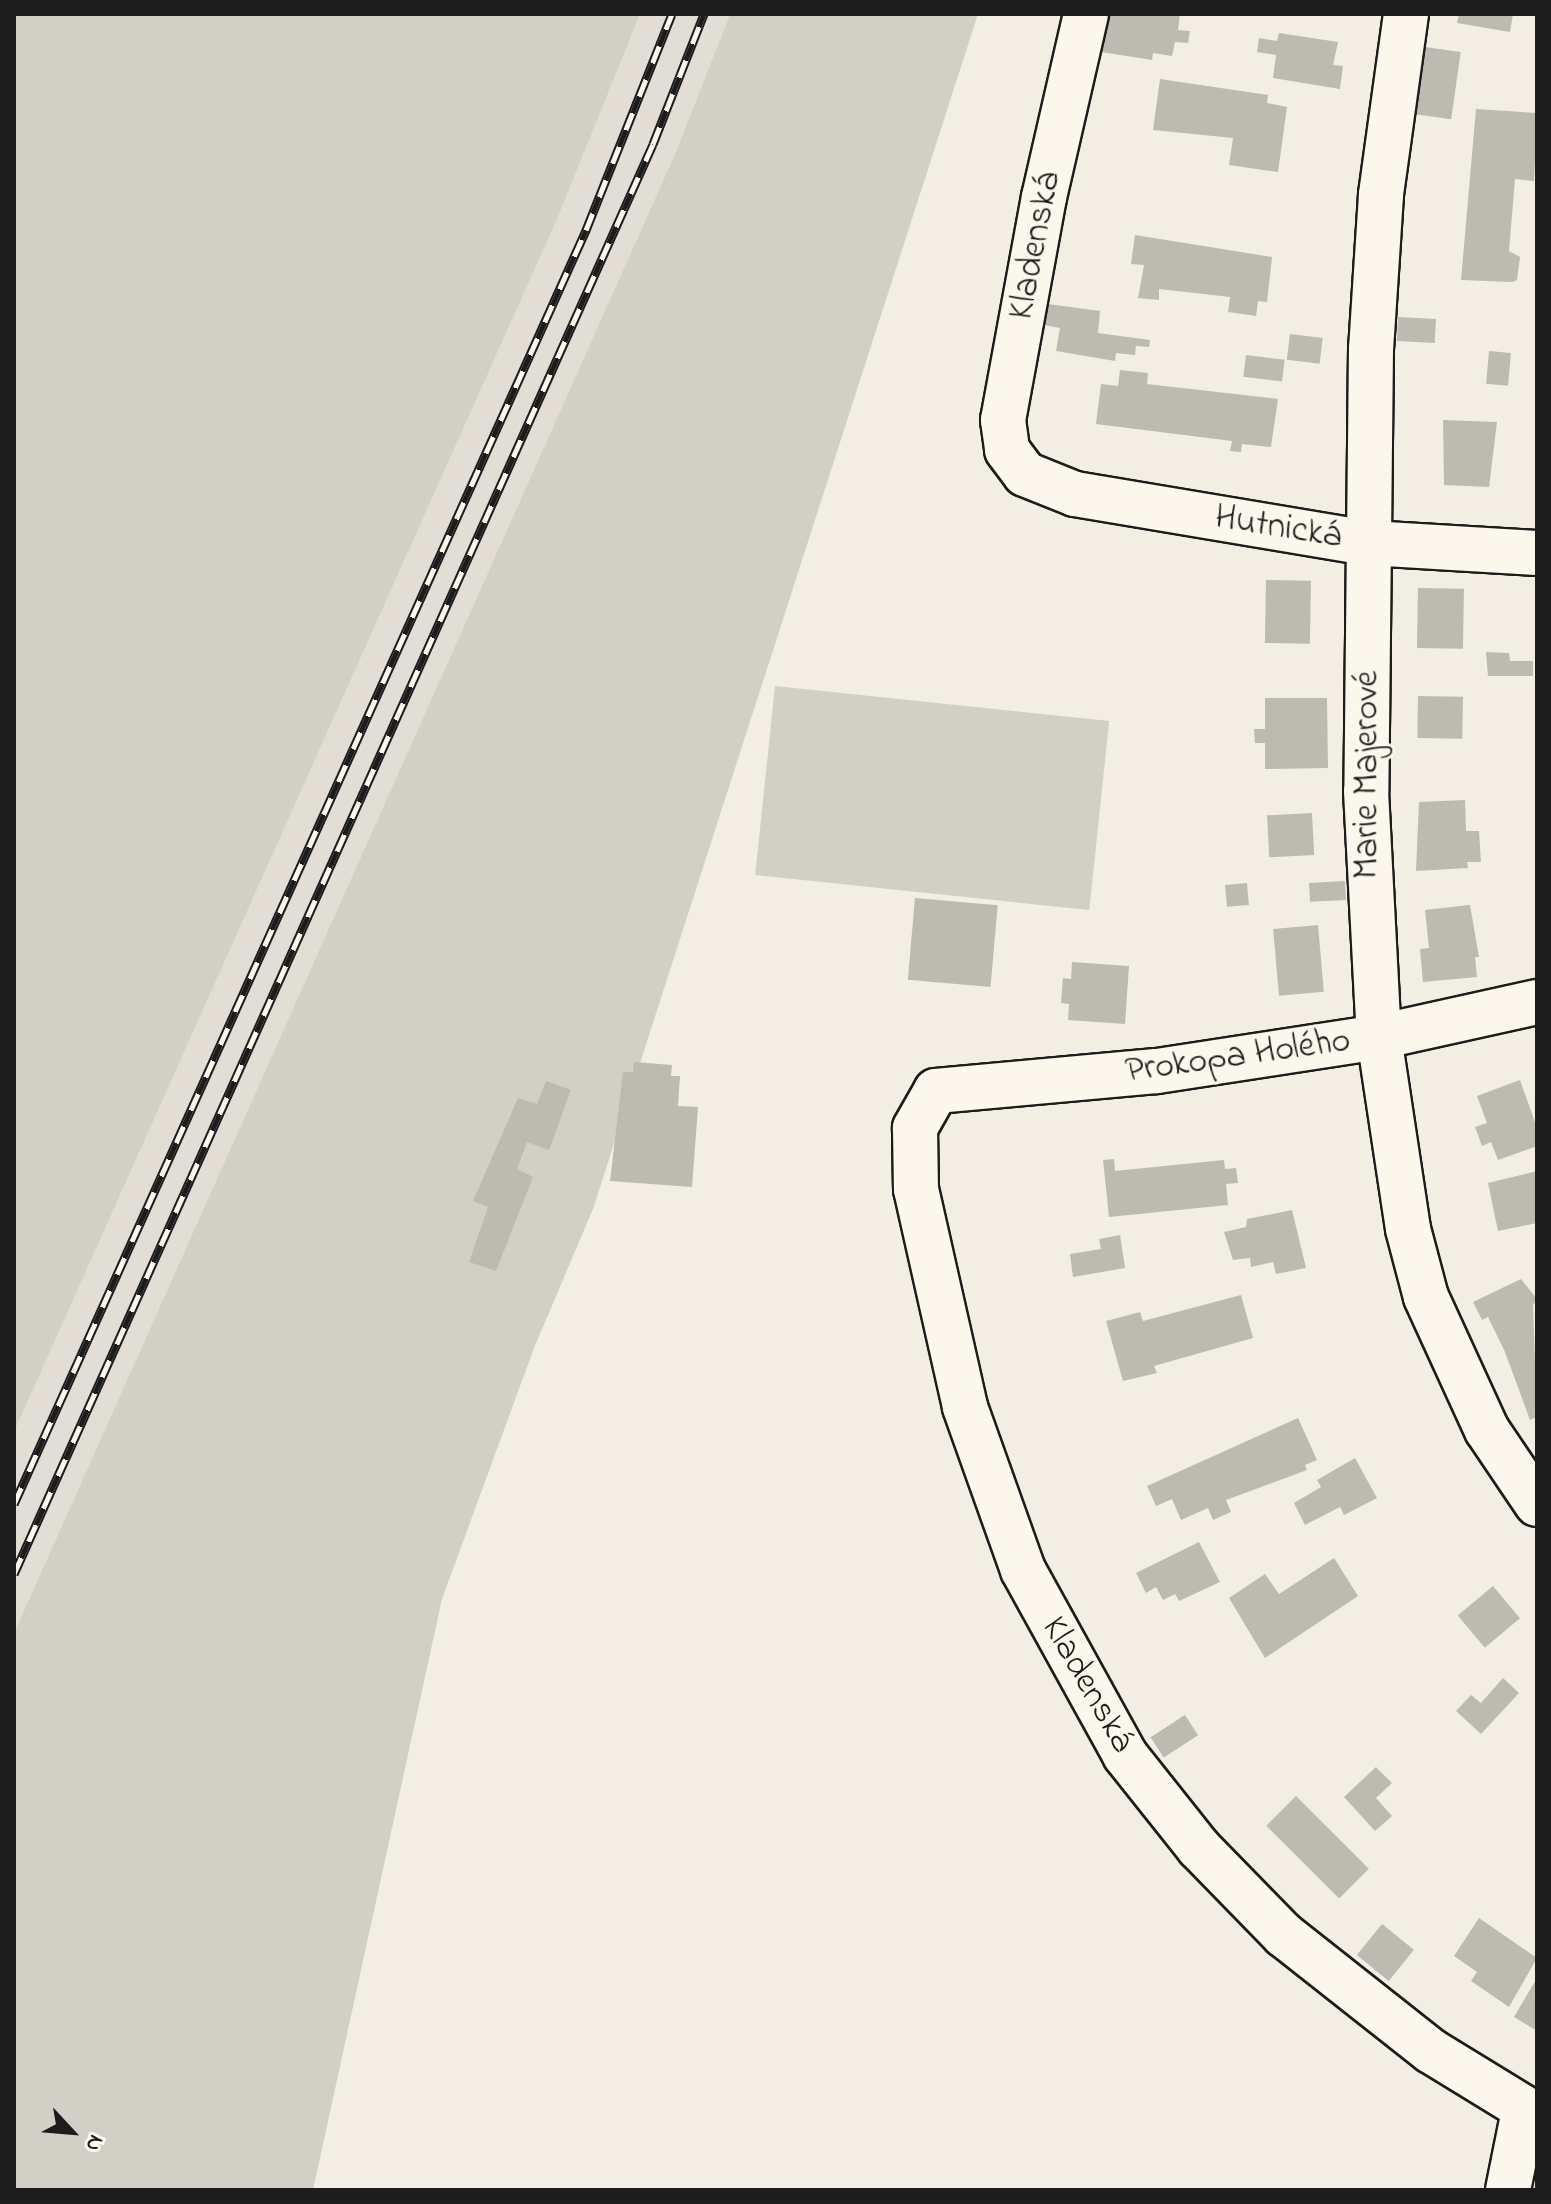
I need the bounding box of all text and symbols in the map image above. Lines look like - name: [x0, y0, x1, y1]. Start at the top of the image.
- street label: Kladenská: [1001, 169, 1071, 323]
- street label: Hutnická: [1212, 497, 1344, 559]
- street label: Marie Majerové: [1346, 671, 1390, 879]
- street label: Prokopa Holého: [1123, 1020, 1353, 1094]
- street label: Kladenská: [1031, 1610, 1143, 1760]
- north arrow: [32, 2092, 112, 2172]
- text: N: [76, 2129, 111, 2156]

